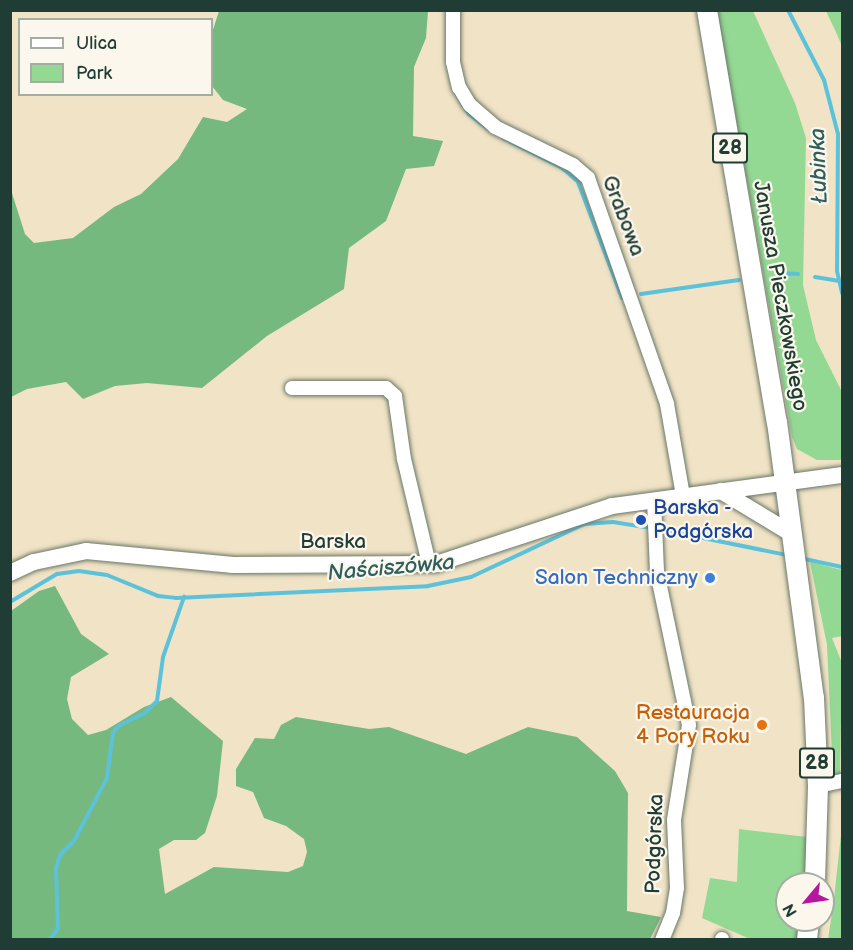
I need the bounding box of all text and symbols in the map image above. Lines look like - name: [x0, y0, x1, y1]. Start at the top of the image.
- legend: [18, 18, 213, 96]
- text: Ulica: [76, 33, 117, 54]
- text: Park: [76, 63, 112, 84]
- water label: Łubinka: [804, 127, 834, 205]
- road number: 28: [712, 131, 748, 165]
- street label: Grabowa: [596, 172, 650, 260]
- street label: Janusza Pieczkowskiego: [747, 179, 813, 413]
- place label: Barska - Podgórska: [653, 495, 753, 545]
- marker: Barska - Podgórska: [634, 513, 648, 527]
- street label: Barska: [300, 529, 366, 555]
- water label: Naściszówka: [326, 549, 456, 587]
- place label: Salon Techniczny: [534, 565, 698, 591]
- marker: Salon Techniczny: [703, 571, 717, 585]
- place label: Restauracja 4 Pory Roku: [635, 700, 750, 750]
- marker: Restauracja 4 Pory Roku: [755, 718, 769, 732]
- road number: 28: [799, 746, 835, 780]
- street label: Podgórska: [641, 793, 669, 895]
- north arrow: [775, 872, 835, 932]
- text: N: [779, 900, 802, 920]

